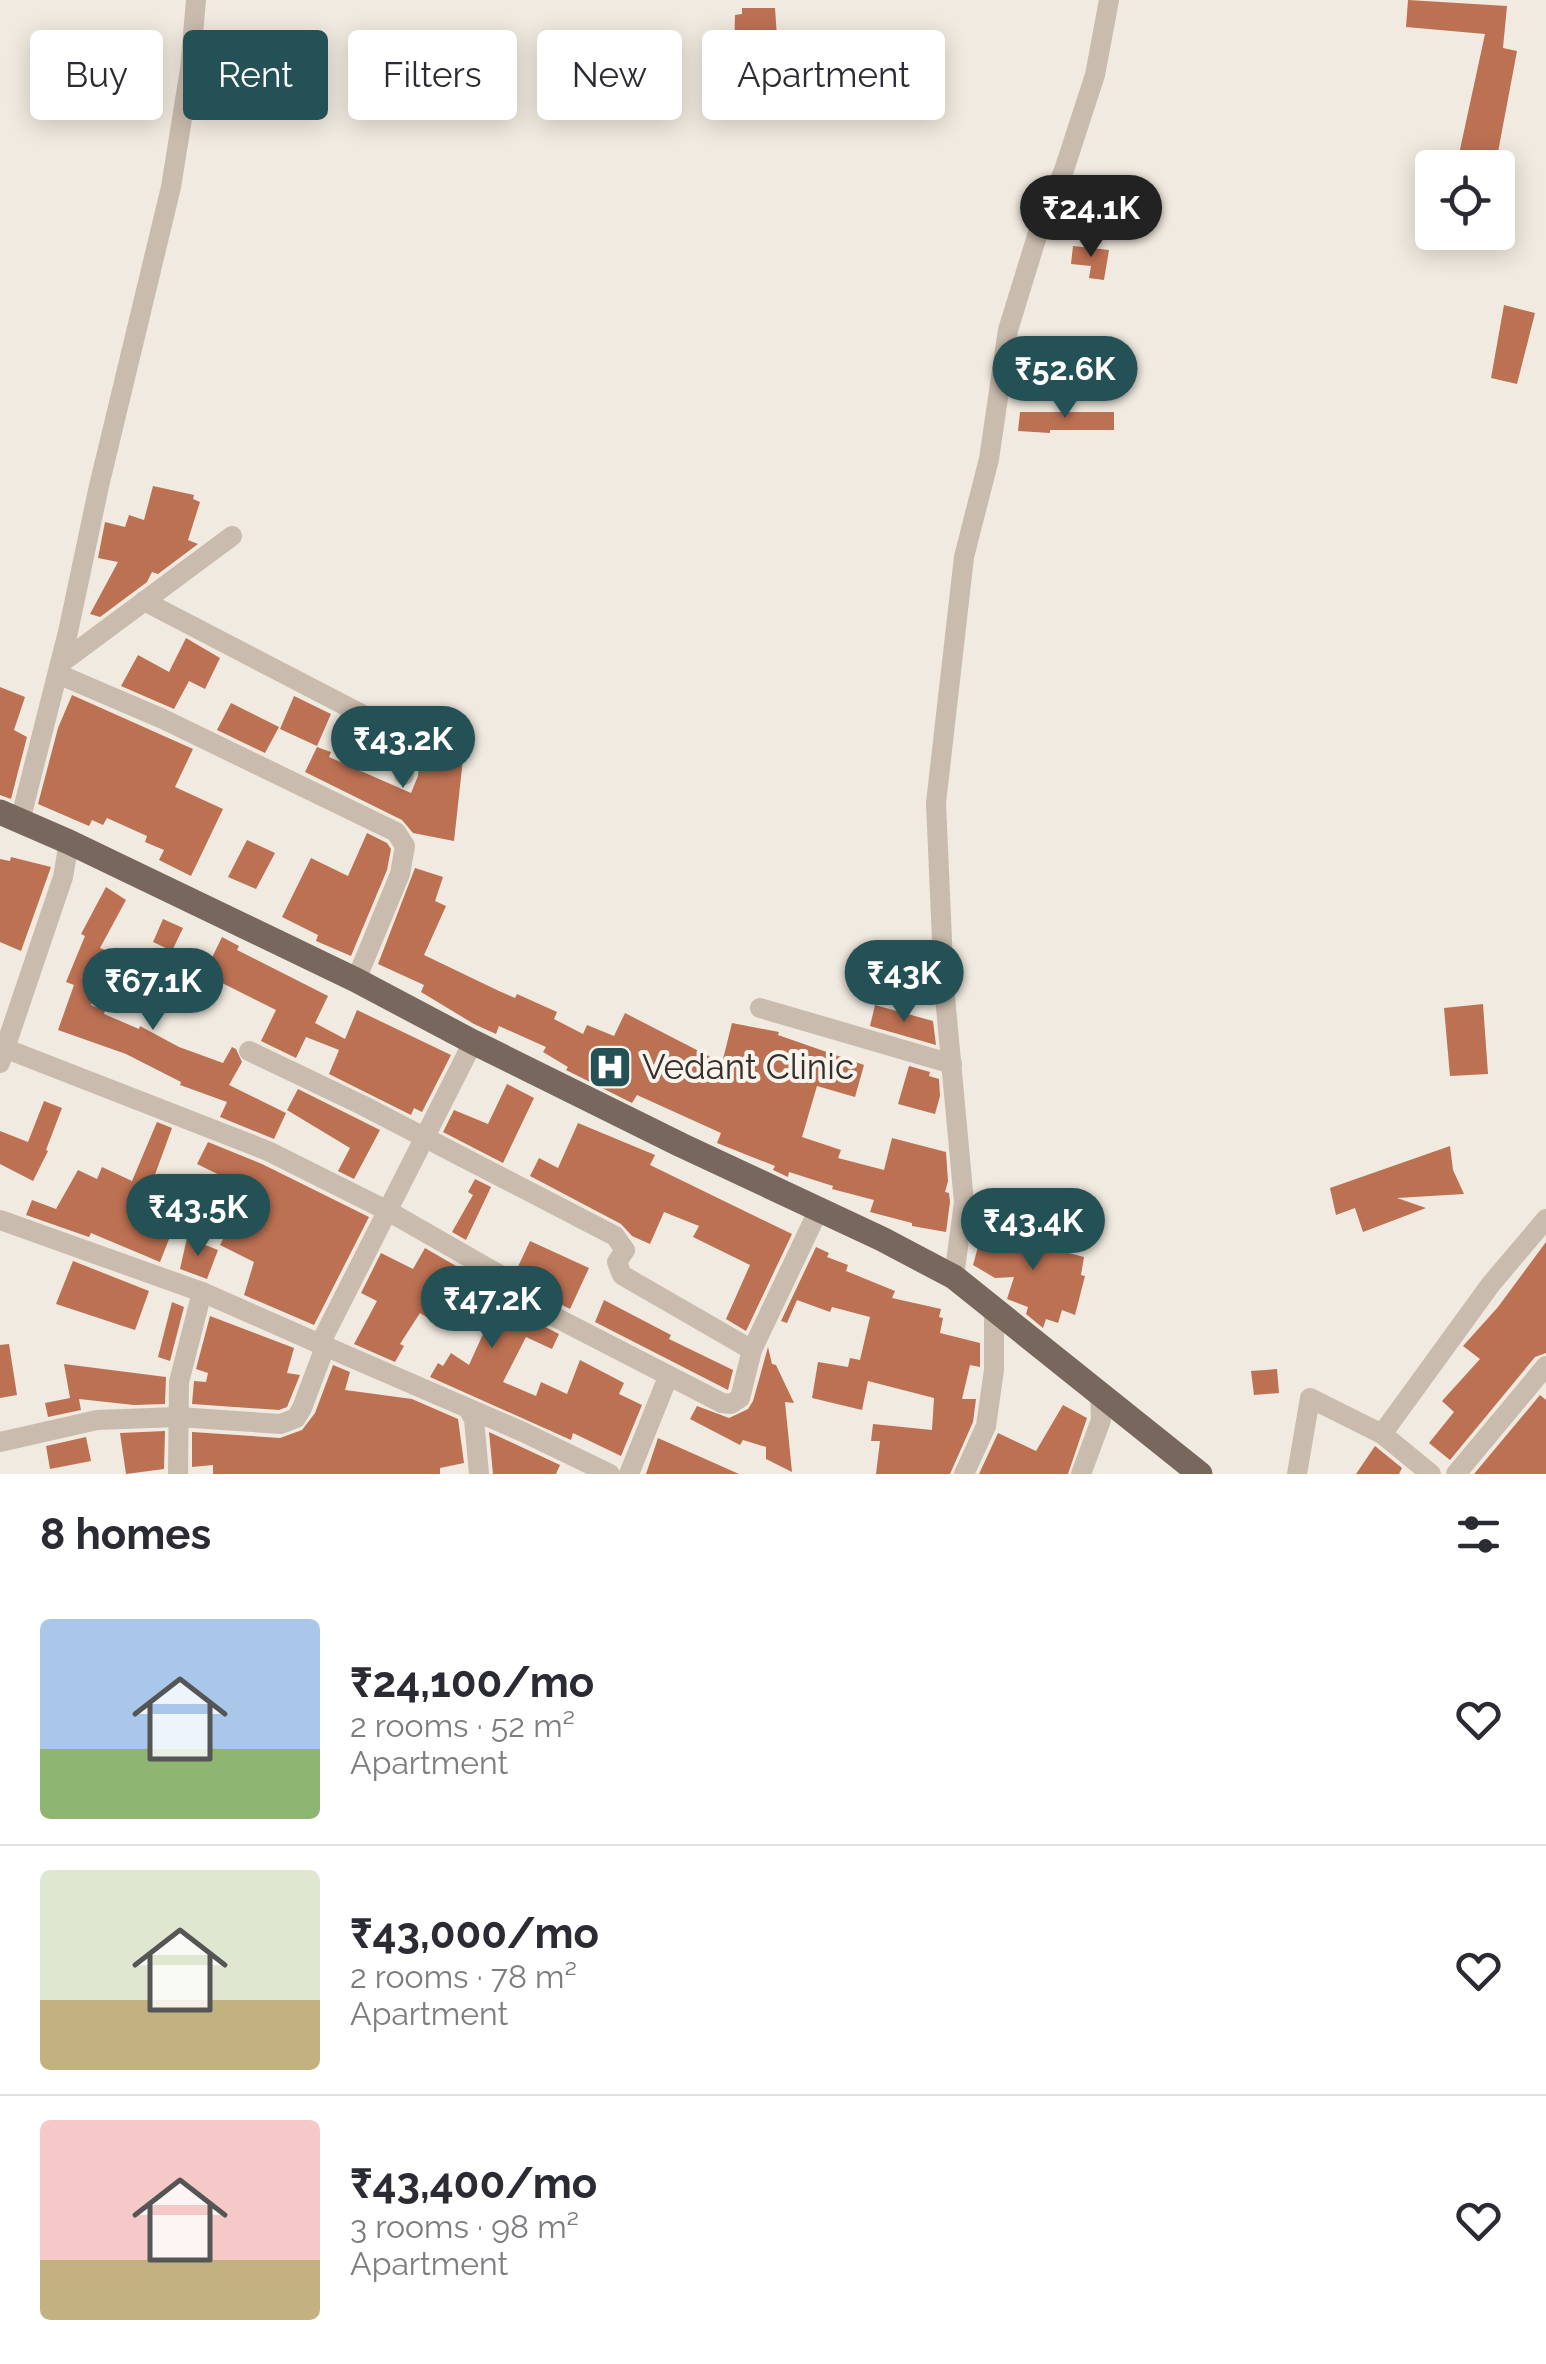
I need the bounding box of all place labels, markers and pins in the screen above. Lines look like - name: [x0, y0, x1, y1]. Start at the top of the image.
- pin: ₹24.1K: [1010, 175, 1172, 260]
- pin: ₹52.6K: [984, 336, 1146, 421]
- pin: ₹43.2K: [322, 706, 484, 791]
- pin: ₹43K: [845, 940, 963, 1025]
- pin: ₹67.1K: [72, 948, 234, 1033]
- hospital icon: Vedant Clinic: [587, 1044, 633, 1090]
- place label: Vedant Clinic: [642, 1046, 854, 1087]
- pin: ₹43.5K: [117, 1174, 279, 1259]
- pin: ₹43.4K: [952, 1188, 1114, 1273]
- pin: ₹47.2K: [411, 1266, 573, 1351]

